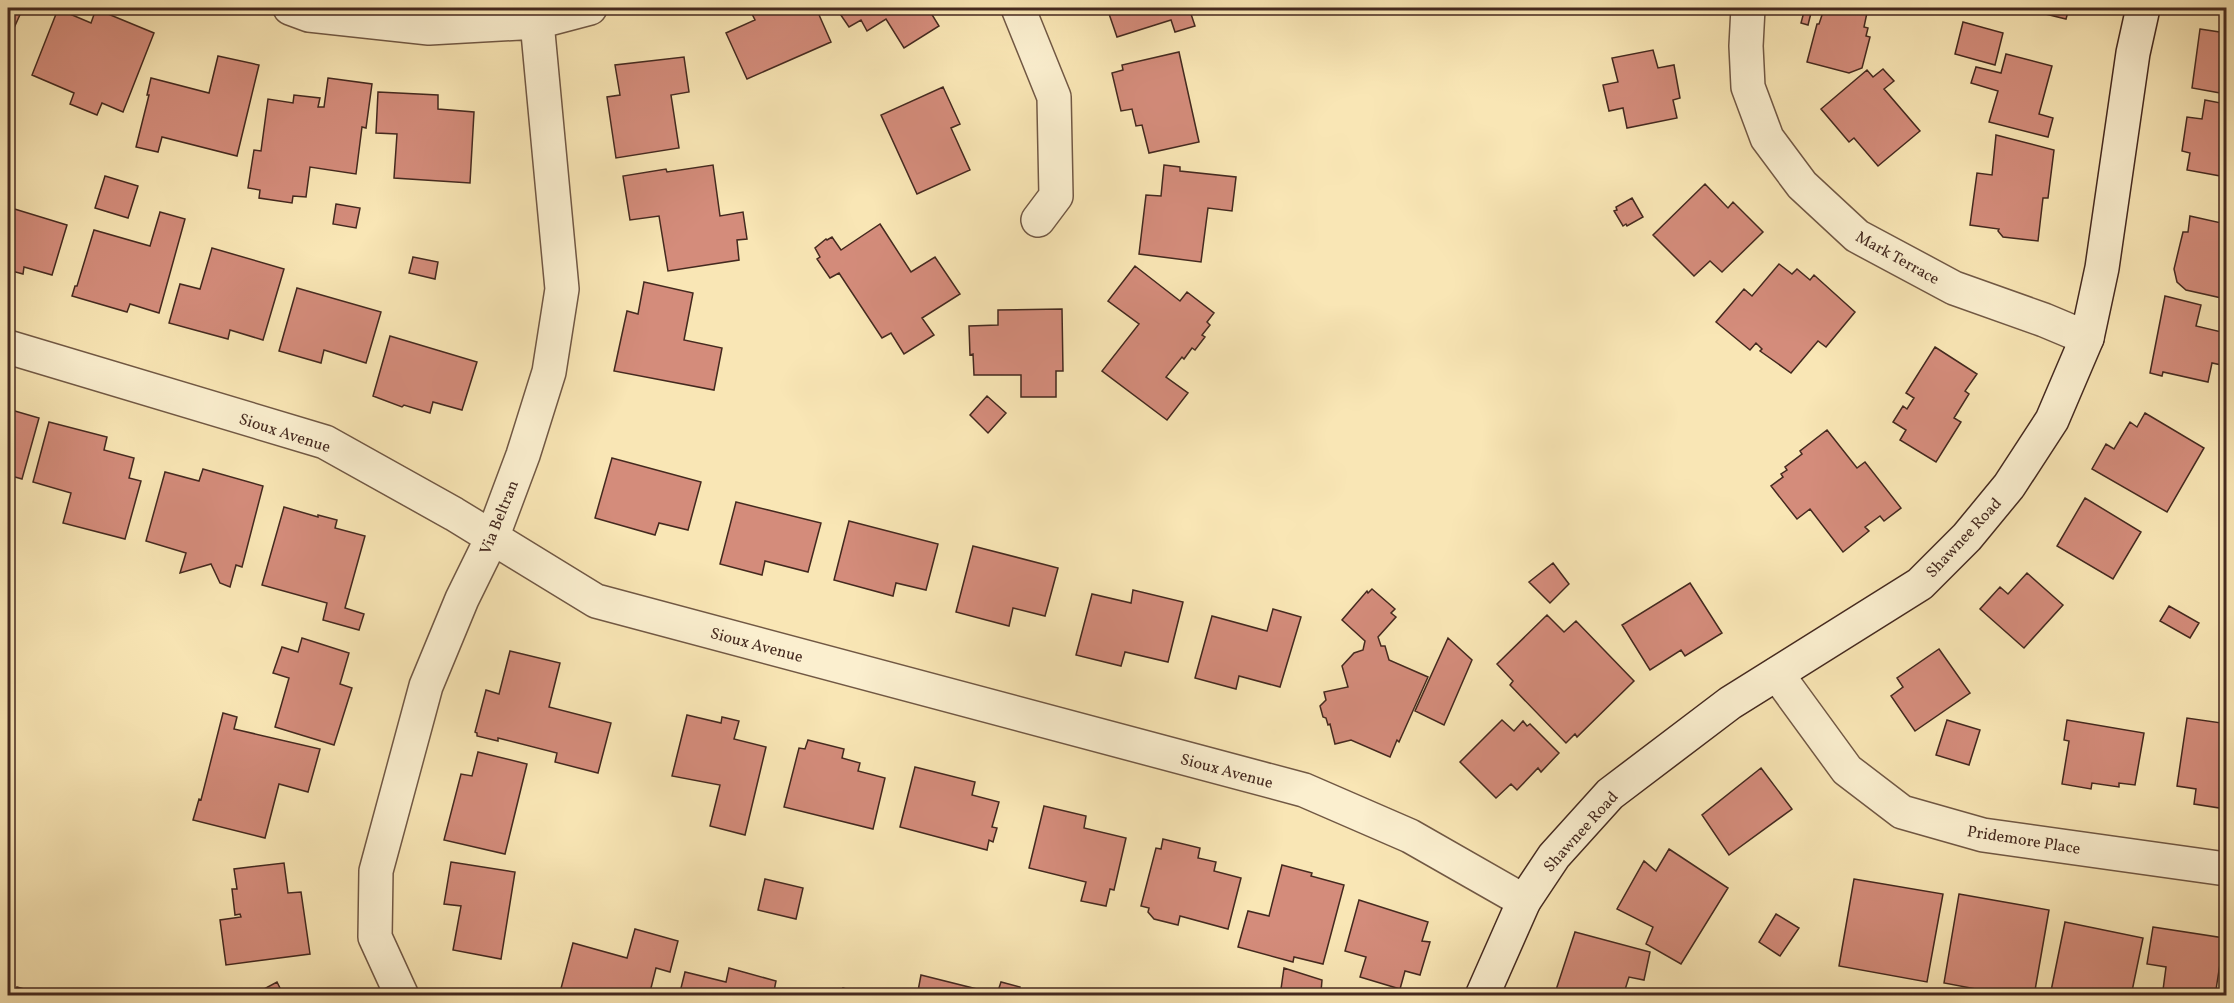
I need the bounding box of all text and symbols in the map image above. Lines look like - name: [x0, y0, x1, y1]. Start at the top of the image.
- street label: Mark Terrace: [1851, 227, 1943, 291]
- street label: Sioux Avenue: [236, 409, 333, 459]
- street label: Via Beltran: [475, 477, 525, 558]
- street label: Shawnee Road: [1922, 493, 2007, 583]
- street label: Sioux Avenue: [708, 623, 805, 669]
- street label: Sioux Avenue: [1178, 749, 1275, 795]
- street label: Shawnee Road: [1539, 787, 1624, 878]
- street label: Pridemore Place: [1965, 821, 2082, 861]

